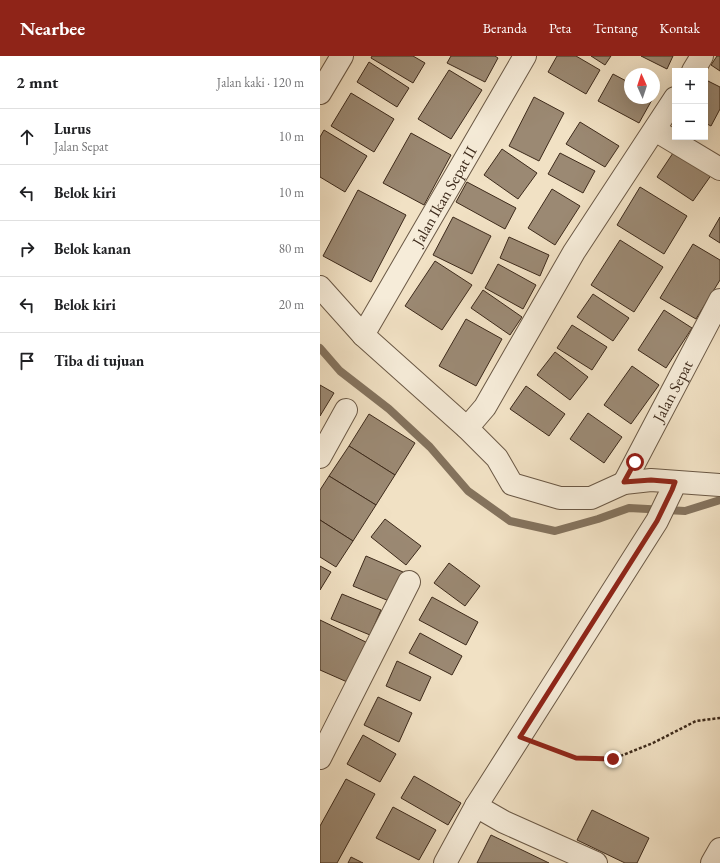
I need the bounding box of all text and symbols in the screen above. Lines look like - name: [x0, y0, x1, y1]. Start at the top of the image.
- text: Nearbee: [20, 16, 85, 41]
- text: Beranda: [483, 19, 527, 37]
- text: Peta: [549, 19, 571, 37]
- text: Tentang: [593, 19, 638, 37]
- text: Kontak: [660, 19, 700, 37]
- north arrow: [624, 68, 660, 104]
- map controls: [672, 68, 708, 140]
- button: +: [672, 68, 708, 104]
- text: 2 mnt: [16, 71, 58, 93]
- text: Jalan kaki · 120 m: [217, 74, 304, 91]
- button: −: [672, 104, 708, 140]
- text: Lurus: [54, 119, 91, 138]
- icon: ahead: [16, 126, 38, 148]
- text: 10 m: [279, 128, 304, 145]
- text: Jalan Sepat: [54, 138, 108, 155]
- street label: Jalan Ikan Sepat II: [406, 142, 481, 251]
- icon: left: [16, 182, 38, 204]
- text: Belok kiri: [54, 183, 116, 202]
- text: 10 m: [279, 184, 304, 201]
- icon: right: [16, 238, 38, 260]
- text: Belok kanan: [54, 239, 131, 258]
- text: 80 m: [279, 240, 304, 257]
- icon: left: [16, 294, 38, 316]
- text: Belok kiri: [54, 295, 116, 314]
- text: 20 m: [279, 296, 304, 313]
- icon: arrive: [16, 350, 38, 372]
- text: Tiba di tujuan: [54, 351, 144, 370]
- street label: Jalan Sepat: [647, 356, 697, 427]
- route start: [626, 453, 644, 471]
- route end: [604, 750, 622, 768]

